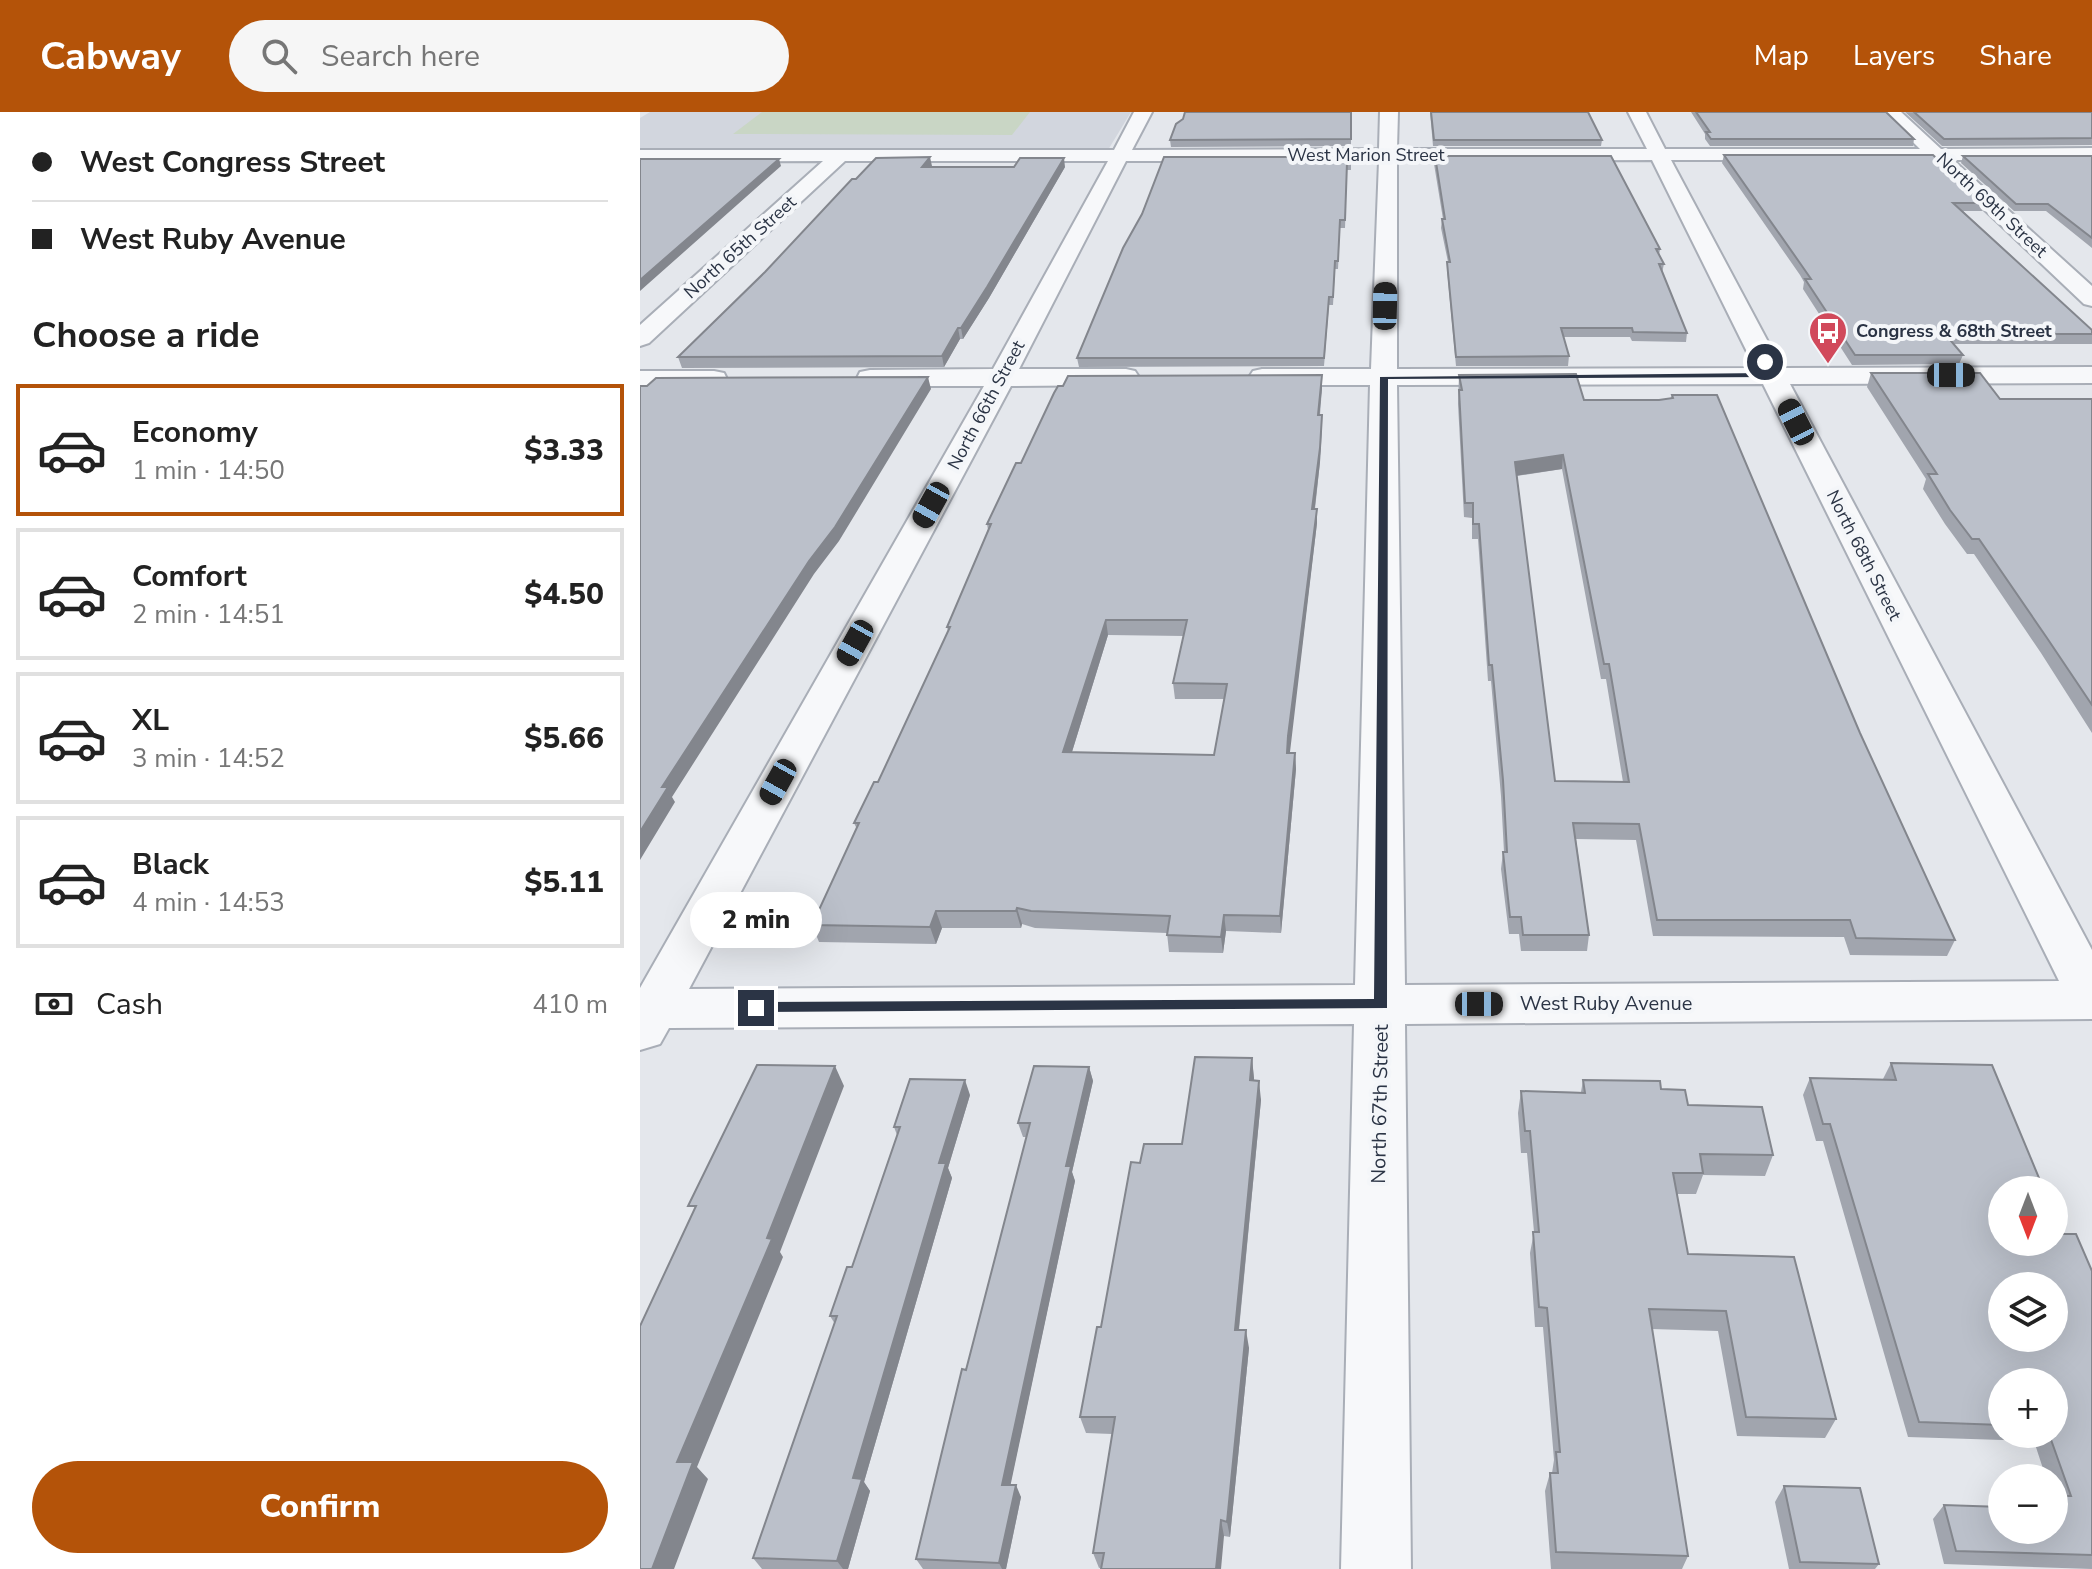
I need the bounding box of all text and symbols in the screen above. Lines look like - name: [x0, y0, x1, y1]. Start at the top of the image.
- search box: [229, 20, 789, 92]
- text: Cabway: [40, 31, 181, 82]
- icon: search: [257, 34, 301, 78]
- text: Search here: [321, 36, 480, 77]
- text: Map: [1754, 37, 1809, 75]
- text: Layers: [1853, 37, 1935, 75]
- text: Share: [1979, 37, 2052, 75]
- text: West Congress Street: [80, 142, 385, 183]
- street label: West Marion Street: [1287, 143, 1445, 167]
- street label: North 69th Street: [1931, 147, 2053, 263]
- street label: North 65th Street: [679, 190, 802, 304]
- text: West Ruby Avenue: [80, 219, 346, 260]
- car: [1373, 282, 1397, 330]
- bus stop icon: Congress & 68th Street: [1807, 310, 1849, 365]
- text: Choose a ride: [32, 311, 260, 360]
- place label: Congress & 68th Street: [1856, 319, 2052, 343]
- street label: North 66th Street: [942, 336, 1031, 474]
- route start: [1747, 344, 1783, 380]
- car: [1927, 363, 1975, 387]
- car: [1774, 395, 1818, 449]
- text: Economy: [132, 412, 258, 453]
- icon: car: [36, 414, 108, 486]
- text: $3.33: [524, 430, 604, 471]
- text: 1 min · 14:50: [132, 453, 285, 488]
- car: [909, 478, 953, 532]
- street label: North 68th Street: [1821, 486, 1908, 625]
- text: Comfort: [132, 556, 247, 597]
- icon: car: [36, 558, 108, 630]
- text: $4.50: [524, 574, 604, 615]
- text: 2 min · 14:51: [132, 597, 285, 632]
- car: [833, 616, 877, 670]
- text: XL: [132, 700, 169, 741]
- icon: car: [36, 702, 108, 774]
- text: $5.66: [524, 718, 604, 759]
- text: 3 min · 14:52: [132, 741, 285, 776]
- car: [756, 755, 800, 809]
- text: Black: [132, 844, 209, 885]
- icon: car: [36, 846, 108, 918]
- text: $5.11: [524, 862, 604, 903]
- text: 4 min · 14:53: [132, 885, 285, 920]
- callout: 2 min: [690, 892, 822, 948]
- text: 2 min: [722, 902, 790, 937]
- icon: cash: [32, 982, 76, 1026]
- text: Cash: [96, 984, 163, 1025]
- text: 410 m: [532, 987, 608, 1022]
- route end: [738, 990, 774, 1026]
- street label: West Ruby Avenue: [1520, 990, 1692, 1017]
- car: [1455, 992, 1503, 1016]
- street label: North 67th Street: [1365, 1023, 1395, 1184]
- north arrow: [1988, 1176, 2068, 1256]
- map controls: [1988, 1176, 2068, 1544]
- button: layers: [1988, 1272, 2068, 1352]
- button: +: [1988, 1368, 2068, 1448]
- button: Confirm: [32, 1461, 608, 1553]
- button: −: [1988, 1464, 2068, 1544]

